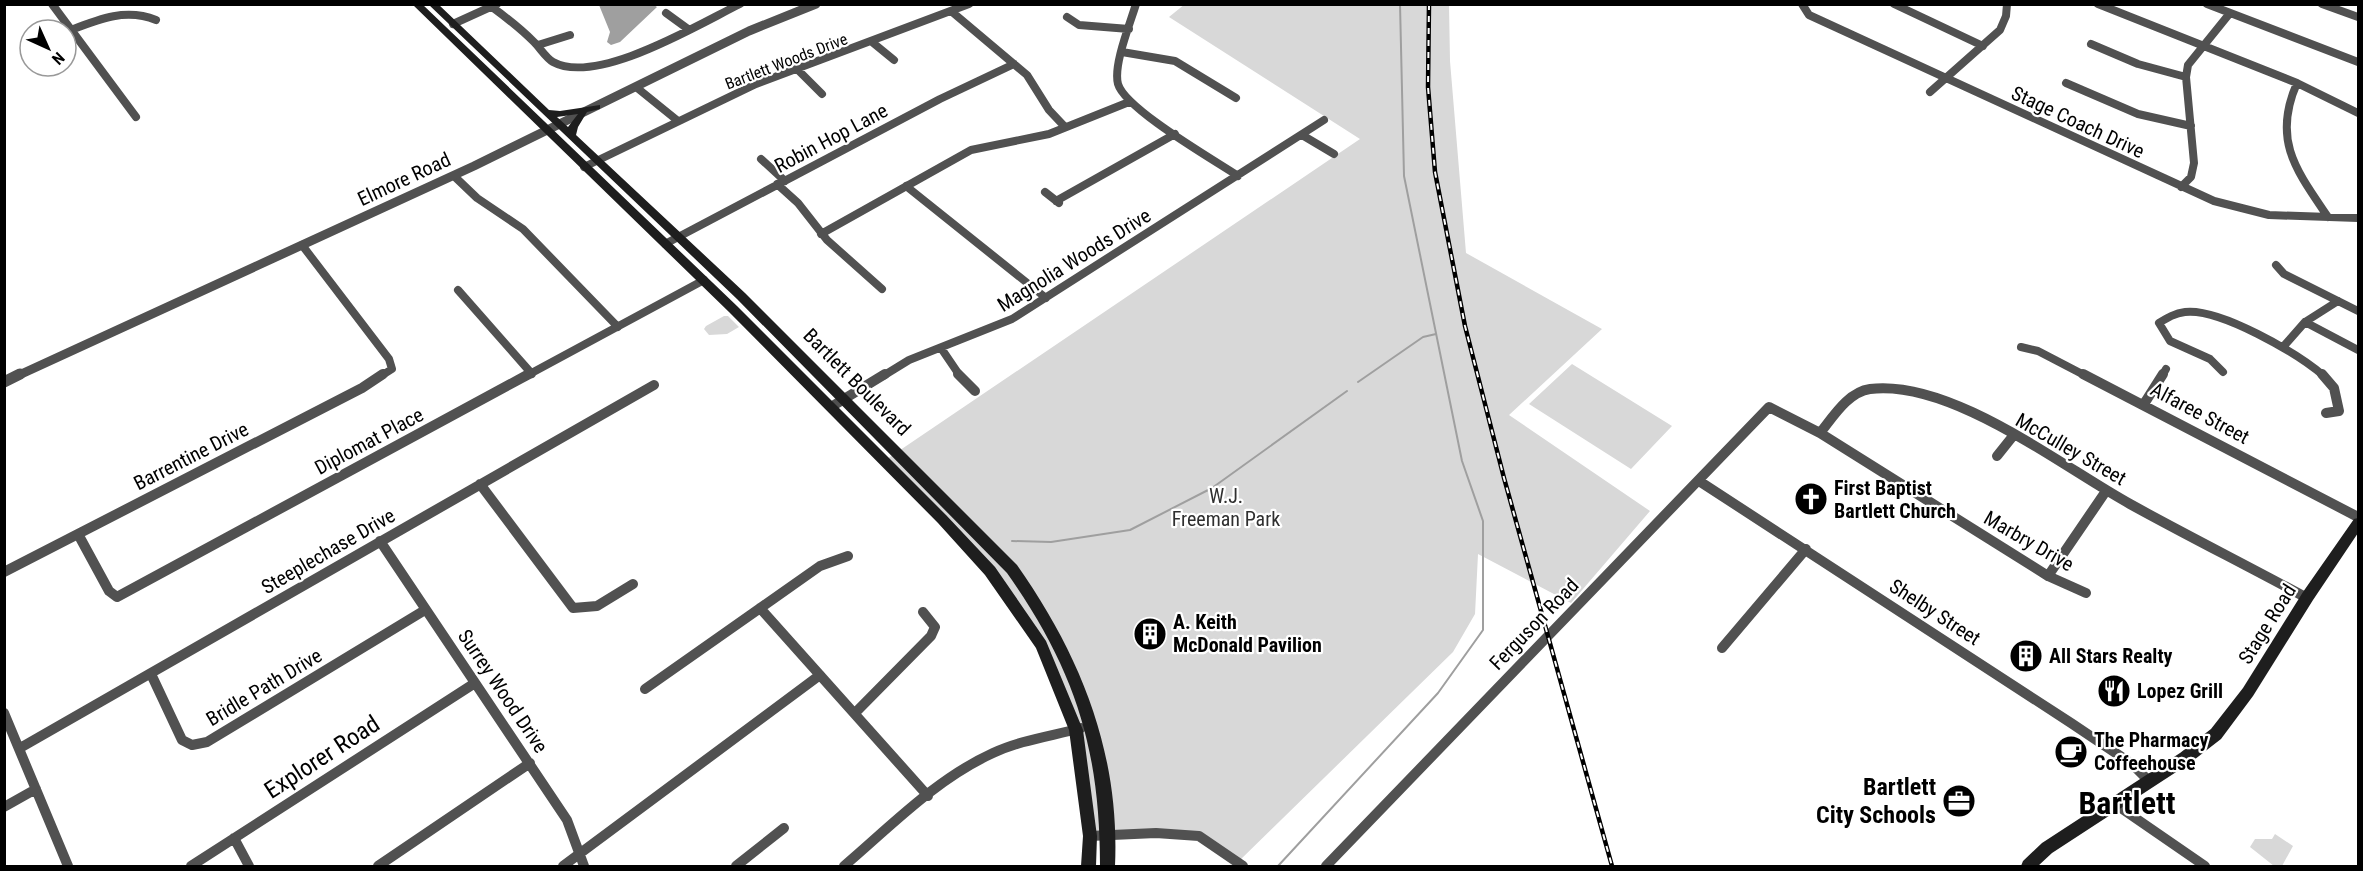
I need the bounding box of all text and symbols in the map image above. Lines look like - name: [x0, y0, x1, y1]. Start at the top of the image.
- north arrow: [18, 18, 78, 78]
- street label: Bartlett Woods Drive: [722, 29, 850, 94]
- text: N: [48, 48, 68, 68]
- street label: Stage Coach Drive: [2008, 81, 2148, 163]
- street label: Robin Hop Lane: [770, 98, 892, 178]
- street label: Elmore Road: [354, 147, 454, 211]
- street label: Magnolia Woods Drive: [993, 203, 1155, 317]
- street label: Bartlett Boulevard: [798, 323, 916, 441]
- street label: Alfaree Street: [2147, 377, 2253, 449]
- street label: Diplomat Place: [311, 402, 427, 480]
- street label: McCulley Street: [2011, 408, 2131, 490]
- street label: Barrentine Drive: [130, 417, 252, 495]
- place label: First Baptist Bartlett Church: [1834, 476, 1956, 523]
- church icon: First Baptist Bartlett Church: [1793, 481, 1829, 517]
- park label: W.J. Freeman Park: [1172, 484, 1280, 531]
- street label: Steeplechase Drive: [257, 503, 399, 599]
- street label: Marbry Drive: [1980, 506, 2078, 576]
- street label: Ferguson Road: [1484, 573, 1584, 675]
- street label: Shelby Street: [1885, 574, 1985, 650]
- street label: Stage Road: [2233, 580, 2301, 668]
- place label: A. Keith McDonald Pavilion: [1173, 610, 1322, 657]
- building icon: A. Keith McDonald Pavilion: [1132, 616, 1168, 652]
- street label: Surrey Wood Drive: [453, 625, 553, 757]
- building icon: All Stars Realty: [2008, 638, 2044, 674]
- street label: Bridle Path Drive: [202, 643, 326, 731]
- place label: All Stars Realty: [2049, 644, 2173, 668]
- restaurant icon: Lopez Grill: [2096, 673, 2132, 709]
- place label: Lopez Grill: [2137, 679, 2223, 703]
- street label: Explorer Road: [259, 710, 385, 804]
- place label: The Pharmacy Coffeehouse: [2094, 728, 2209, 775]
- cafe icon: The Pharmacy Coffeehouse: [2053, 734, 2089, 770]
- place label: Bartlett City Schools: [1816, 773, 1936, 829]
- office icon: Bartlett City Schools: [1941, 783, 1977, 819]
- district label: Bartlett: [2078, 784, 2176, 822]

